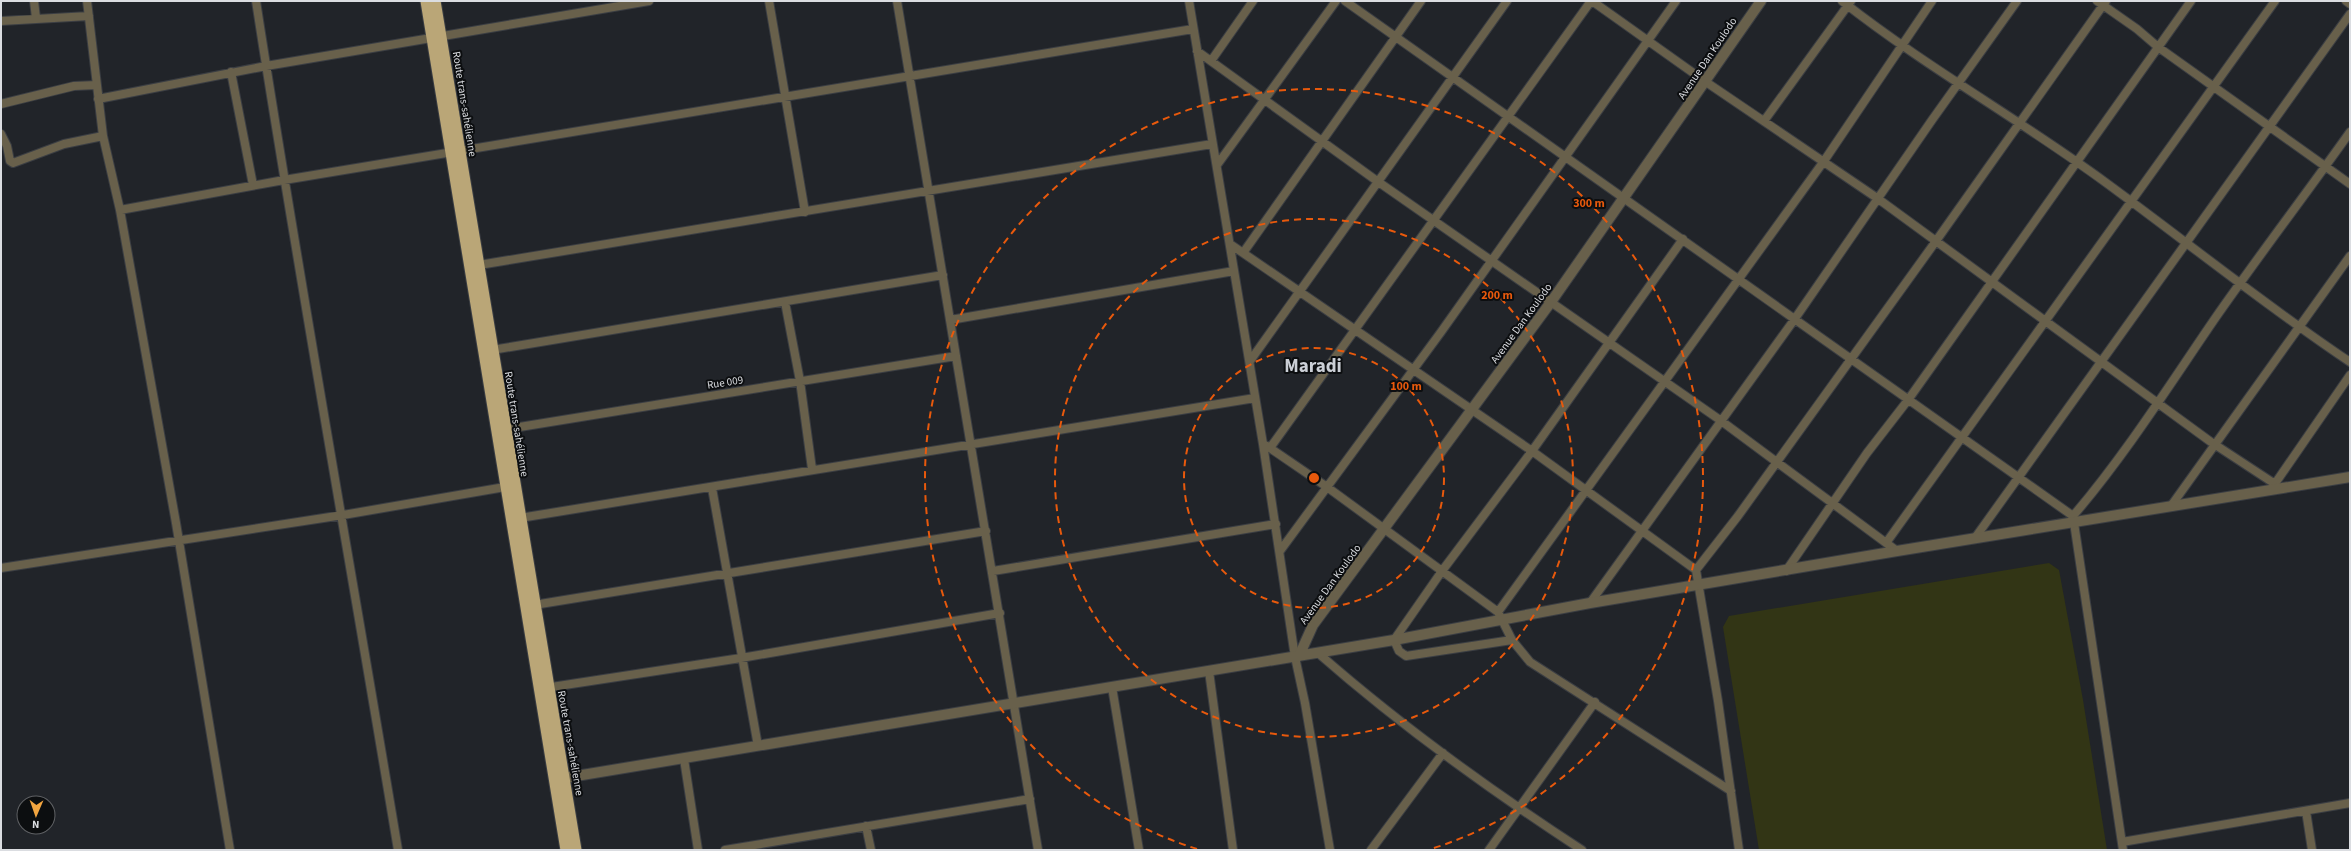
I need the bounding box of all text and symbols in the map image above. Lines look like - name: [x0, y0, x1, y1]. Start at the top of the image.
- street label: Avenue Dan Koulodo: [1674, 14, 1740, 102]
- street label: Route trans-sahélienne: [449, 50, 480, 158]
- text: 300 m: [1573, 195, 1605, 212]
- street label: Avenue Dan Koulodo: [1487, 280, 1556, 366]
- text: 200 m: [1481, 287, 1513, 304]
- district label: Maradi: [1284, 353, 1342, 380]
- street label: Route trans-sahélienne: [501, 370, 532, 478]
- street label: Rue 009: [706, 372, 744, 393]
- text: 100 m: [1390, 378, 1422, 395]
- centre of rings: [1307, 471, 1321, 485]
- street label: Avenue Dan Koulodo: [1296, 541, 1365, 627]
- street label: Route trans-sahélienne: [554, 689, 587, 797]
- north arrow: [16, 795, 56, 835]
- text: N: [32, 817, 40, 832]

